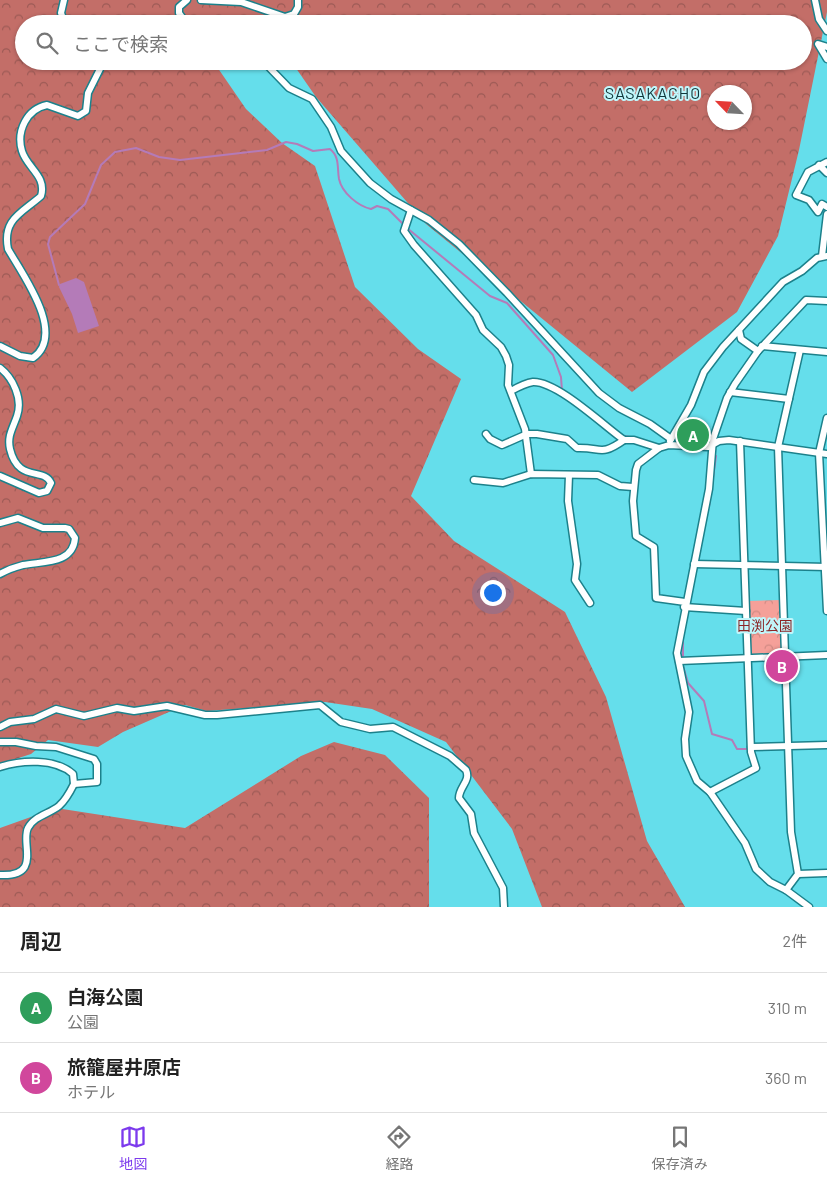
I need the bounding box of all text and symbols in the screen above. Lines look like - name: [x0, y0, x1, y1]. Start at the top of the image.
- search box: [15, 15, 812, 70]
- icon: search: [33, 29, 61, 57]
- text: ここで検索: [73, 32, 168, 55]
- district label: SASAKACHO: [605, 83, 701, 102]
- north arrow: [707, 85, 752, 130]
- pin: A: [677, 416, 709, 454]
- your location: [480, 580, 506, 606]
- park label: 田渕公園: [737, 617, 793, 634]
- pin: B: [766, 647, 798, 685]
- text: 周辺: [20, 928, 62, 953]
- text: 2件: [782, 931, 807, 950]
- text: 白海公園: [67, 985, 143, 1008]
- text: A: [31, 998, 41, 1017]
- text: 310 m: [768, 998, 807, 1017]
- text: 公園: [67, 1012, 99, 1031]
- text: 旅籠屋井原店: [67, 1055, 181, 1078]
- text: B: [31, 1068, 41, 1087]
- text: 360 m: [765, 1068, 807, 1087]
- text: ホテル: [67, 1082, 115, 1101]
- tab: 地図: [119, 1123, 147, 1173]
- tab: 経路: [385, 1123, 413, 1173]
- tab: 保存済み: [652, 1123, 708, 1173]

